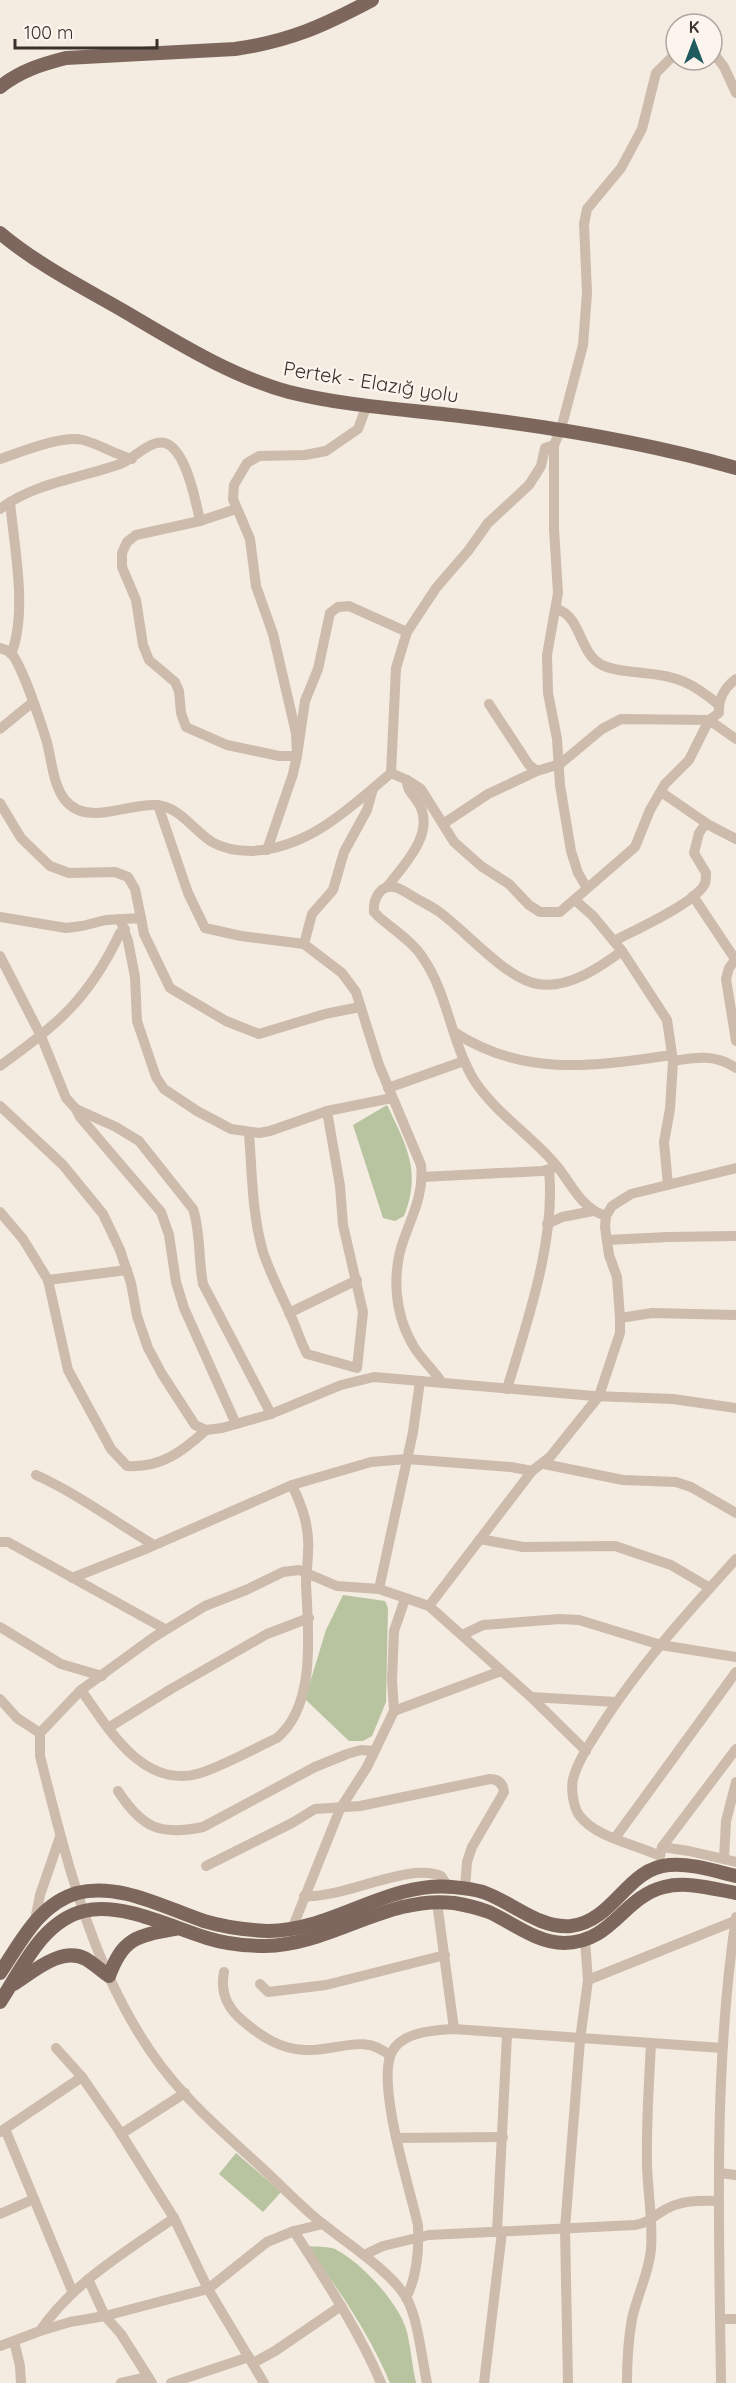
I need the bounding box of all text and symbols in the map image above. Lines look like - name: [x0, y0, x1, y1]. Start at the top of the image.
- scale bar: [15, 12, 158, 50]
- north arrow: [664, 12, 724, 72]
- text: K: [689, 17, 699, 37]
- text: 100 m: [24, 21, 73, 44]
- street label: Pertek - Elazığ yolu: [282, 355, 461, 408]

